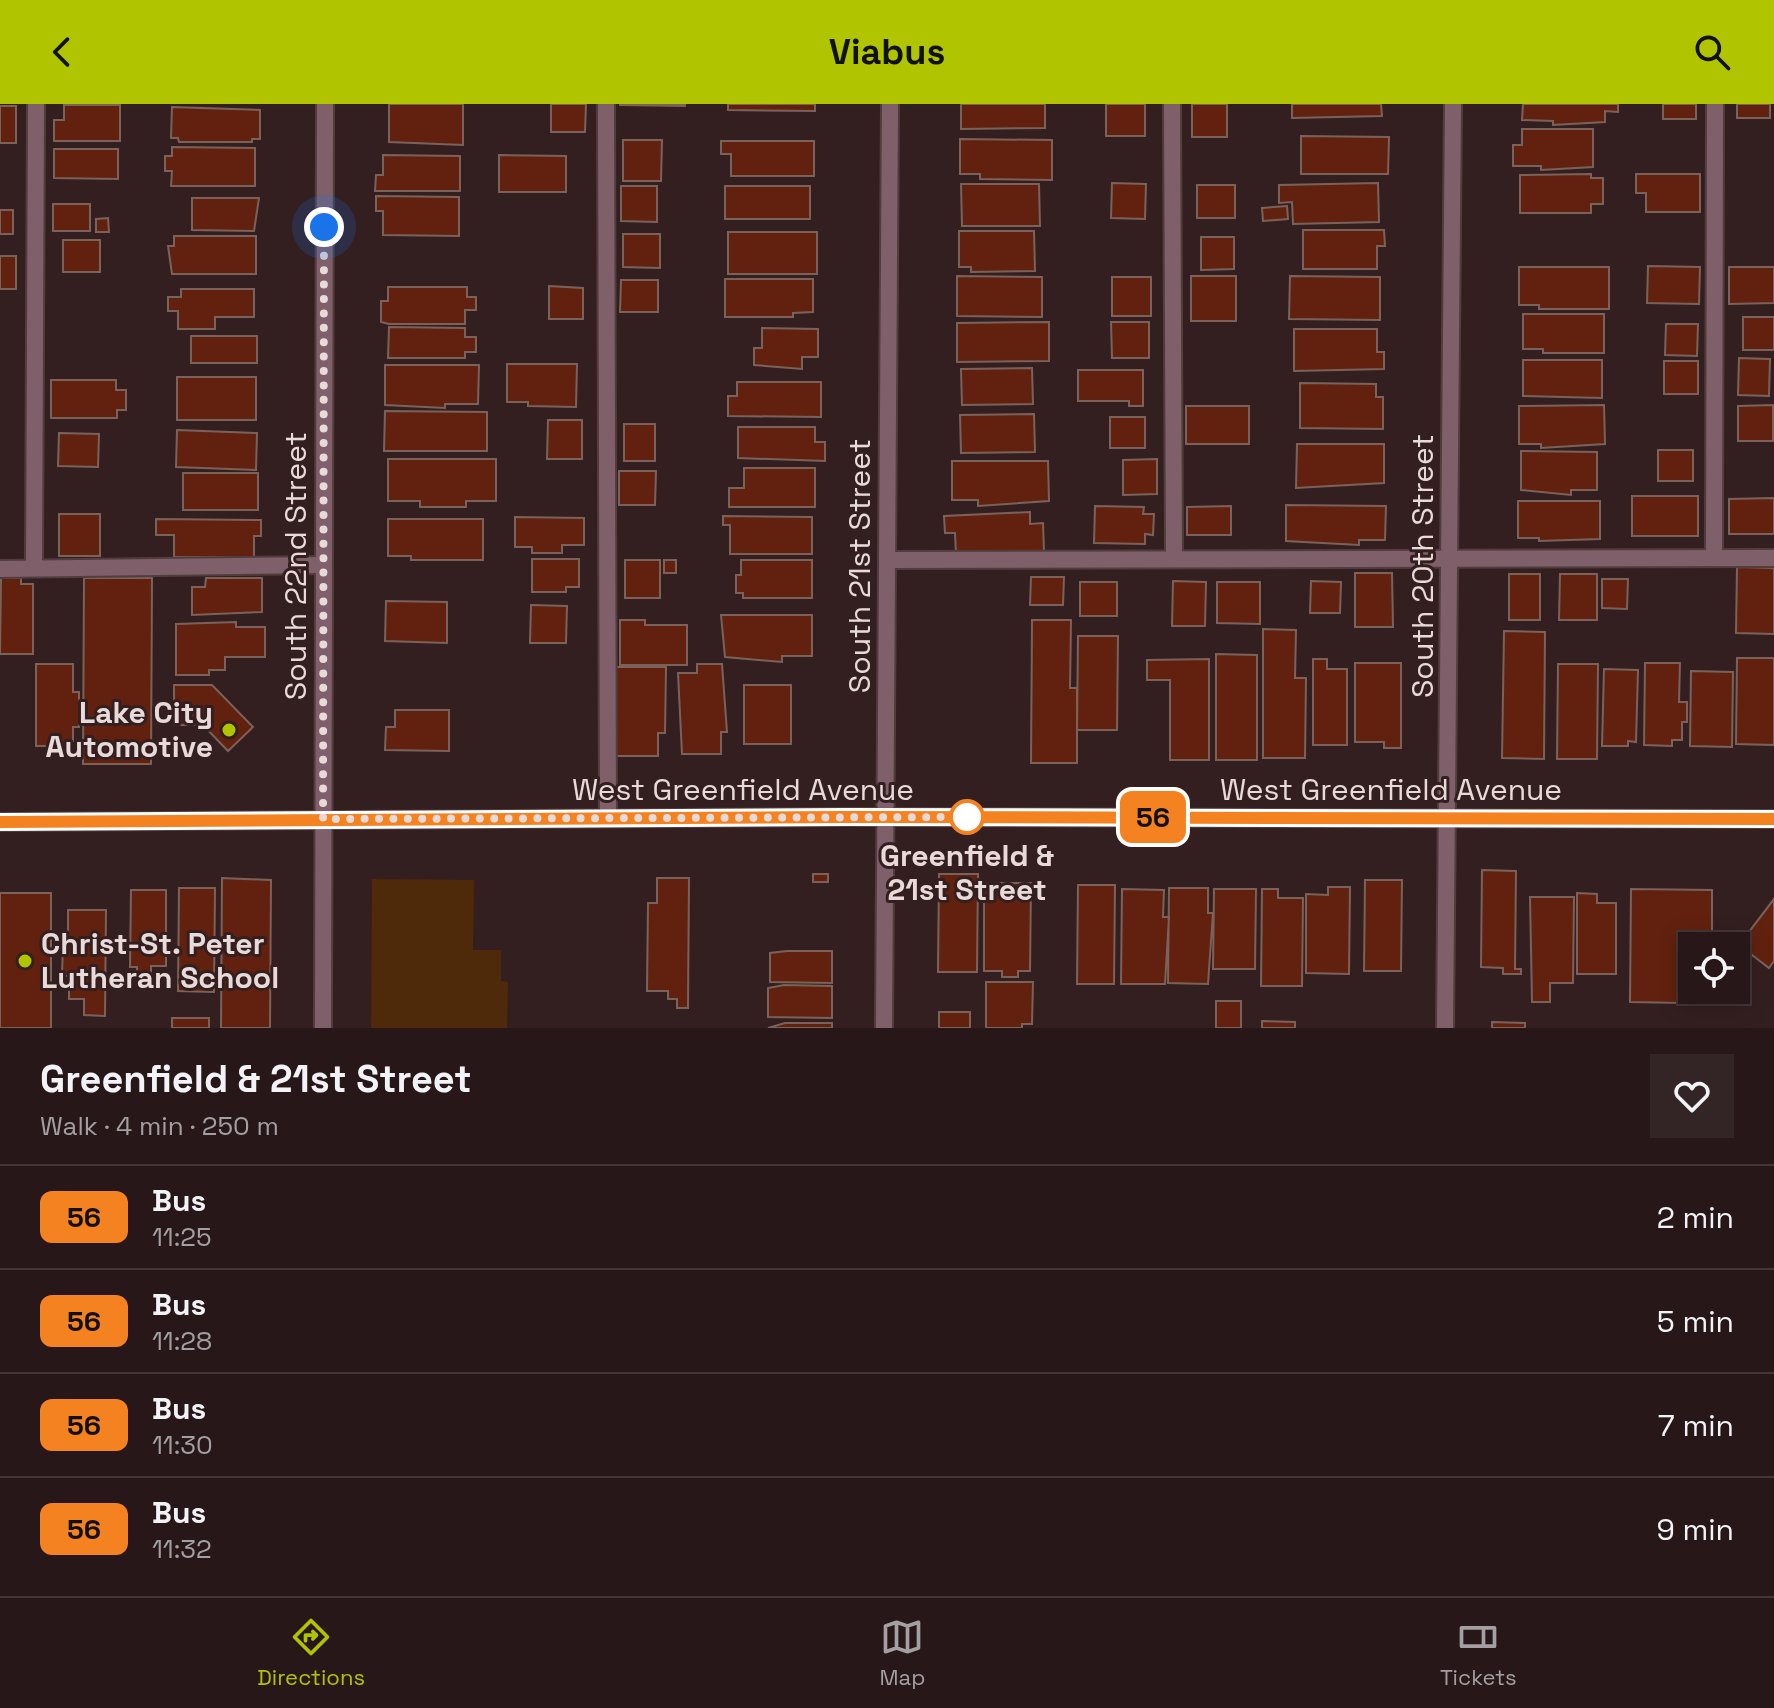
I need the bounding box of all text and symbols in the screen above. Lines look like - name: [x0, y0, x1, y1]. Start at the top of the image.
- text: Viabus: [829, 29, 945, 75]
- icon: back: [40, 30, 84, 74]
- icon: search: [1690, 30, 1734, 74]
- your location: [304, 207, 344, 247]
- street label: South 22nd Street: [276, 432, 315, 700]
- street label: South 20th Street: [1403, 434, 1442, 698]
- street label: South 21st Street: [840, 439, 879, 693]
- place label: Lake City Automotive: [46, 693, 213, 766]
- marker: Lake City Automotive: [220, 721, 238, 739]
- street label: West Greenfield Avenue: [572, 770, 914, 809]
- street label: West Greenfield Avenue: [1220, 770, 1562, 809]
- line badge: 56: [1117, 791, 1189, 843]
- text: 56: [1136, 799, 1170, 835]
- marker: Greenfield & 21st Street: [950, 800, 984, 834]
- place label: Greenfield & 21st Street: [880, 836, 1054, 909]
- place label: Christ-St. Peter Lutheran School: [41, 924, 279, 997]
- map controls: [1678, 932, 1750, 1004]
- button: locate: [1678, 932, 1750, 1004]
- marker: Christ-St. Peter Lutheran School: [16, 952, 34, 970]
- button: heart: [1650, 1054, 1734, 1138]
- text: Greenfield & 21st Street: [40, 1055, 471, 1103]
- text: Walk · 4 min · 250 m: [40, 1109, 279, 1143]
- text: Bus: [152, 1181, 206, 1220]
- text: 2 min: [1657, 1198, 1734, 1237]
- text: 56: [67, 1199, 101, 1235]
- text: 11:25: [152, 1220, 212, 1254]
- text: Bus: [152, 1285, 206, 1324]
- text: 5 min: [1657, 1302, 1734, 1341]
- text: 56: [67, 1303, 101, 1339]
- text: 11:28: [152, 1324, 212, 1358]
- text: Bus: [152, 1389, 206, 1428]
- text: 7 min: [1658, 1406, 1734, 1445]
- text: 56: [67, 1407, 101, 1443]
- text: 11:30: [152, 1428, 213, 1462]
- text: Bus: [152, 1493, 206, 1532]
- text: 9 min: [1656, 1510, 1734, 1549]
- text: 56: [67, 1511, 101, 1547]
- text: 11:32: [152, 1532, 212, 1566]
- tab: Directions: [257, 1615, 365, 1691]
- tab: Map: [880, 1615, 925, 1691]
- tab: Tickets: [1440, 1615, 1517, 1691]

